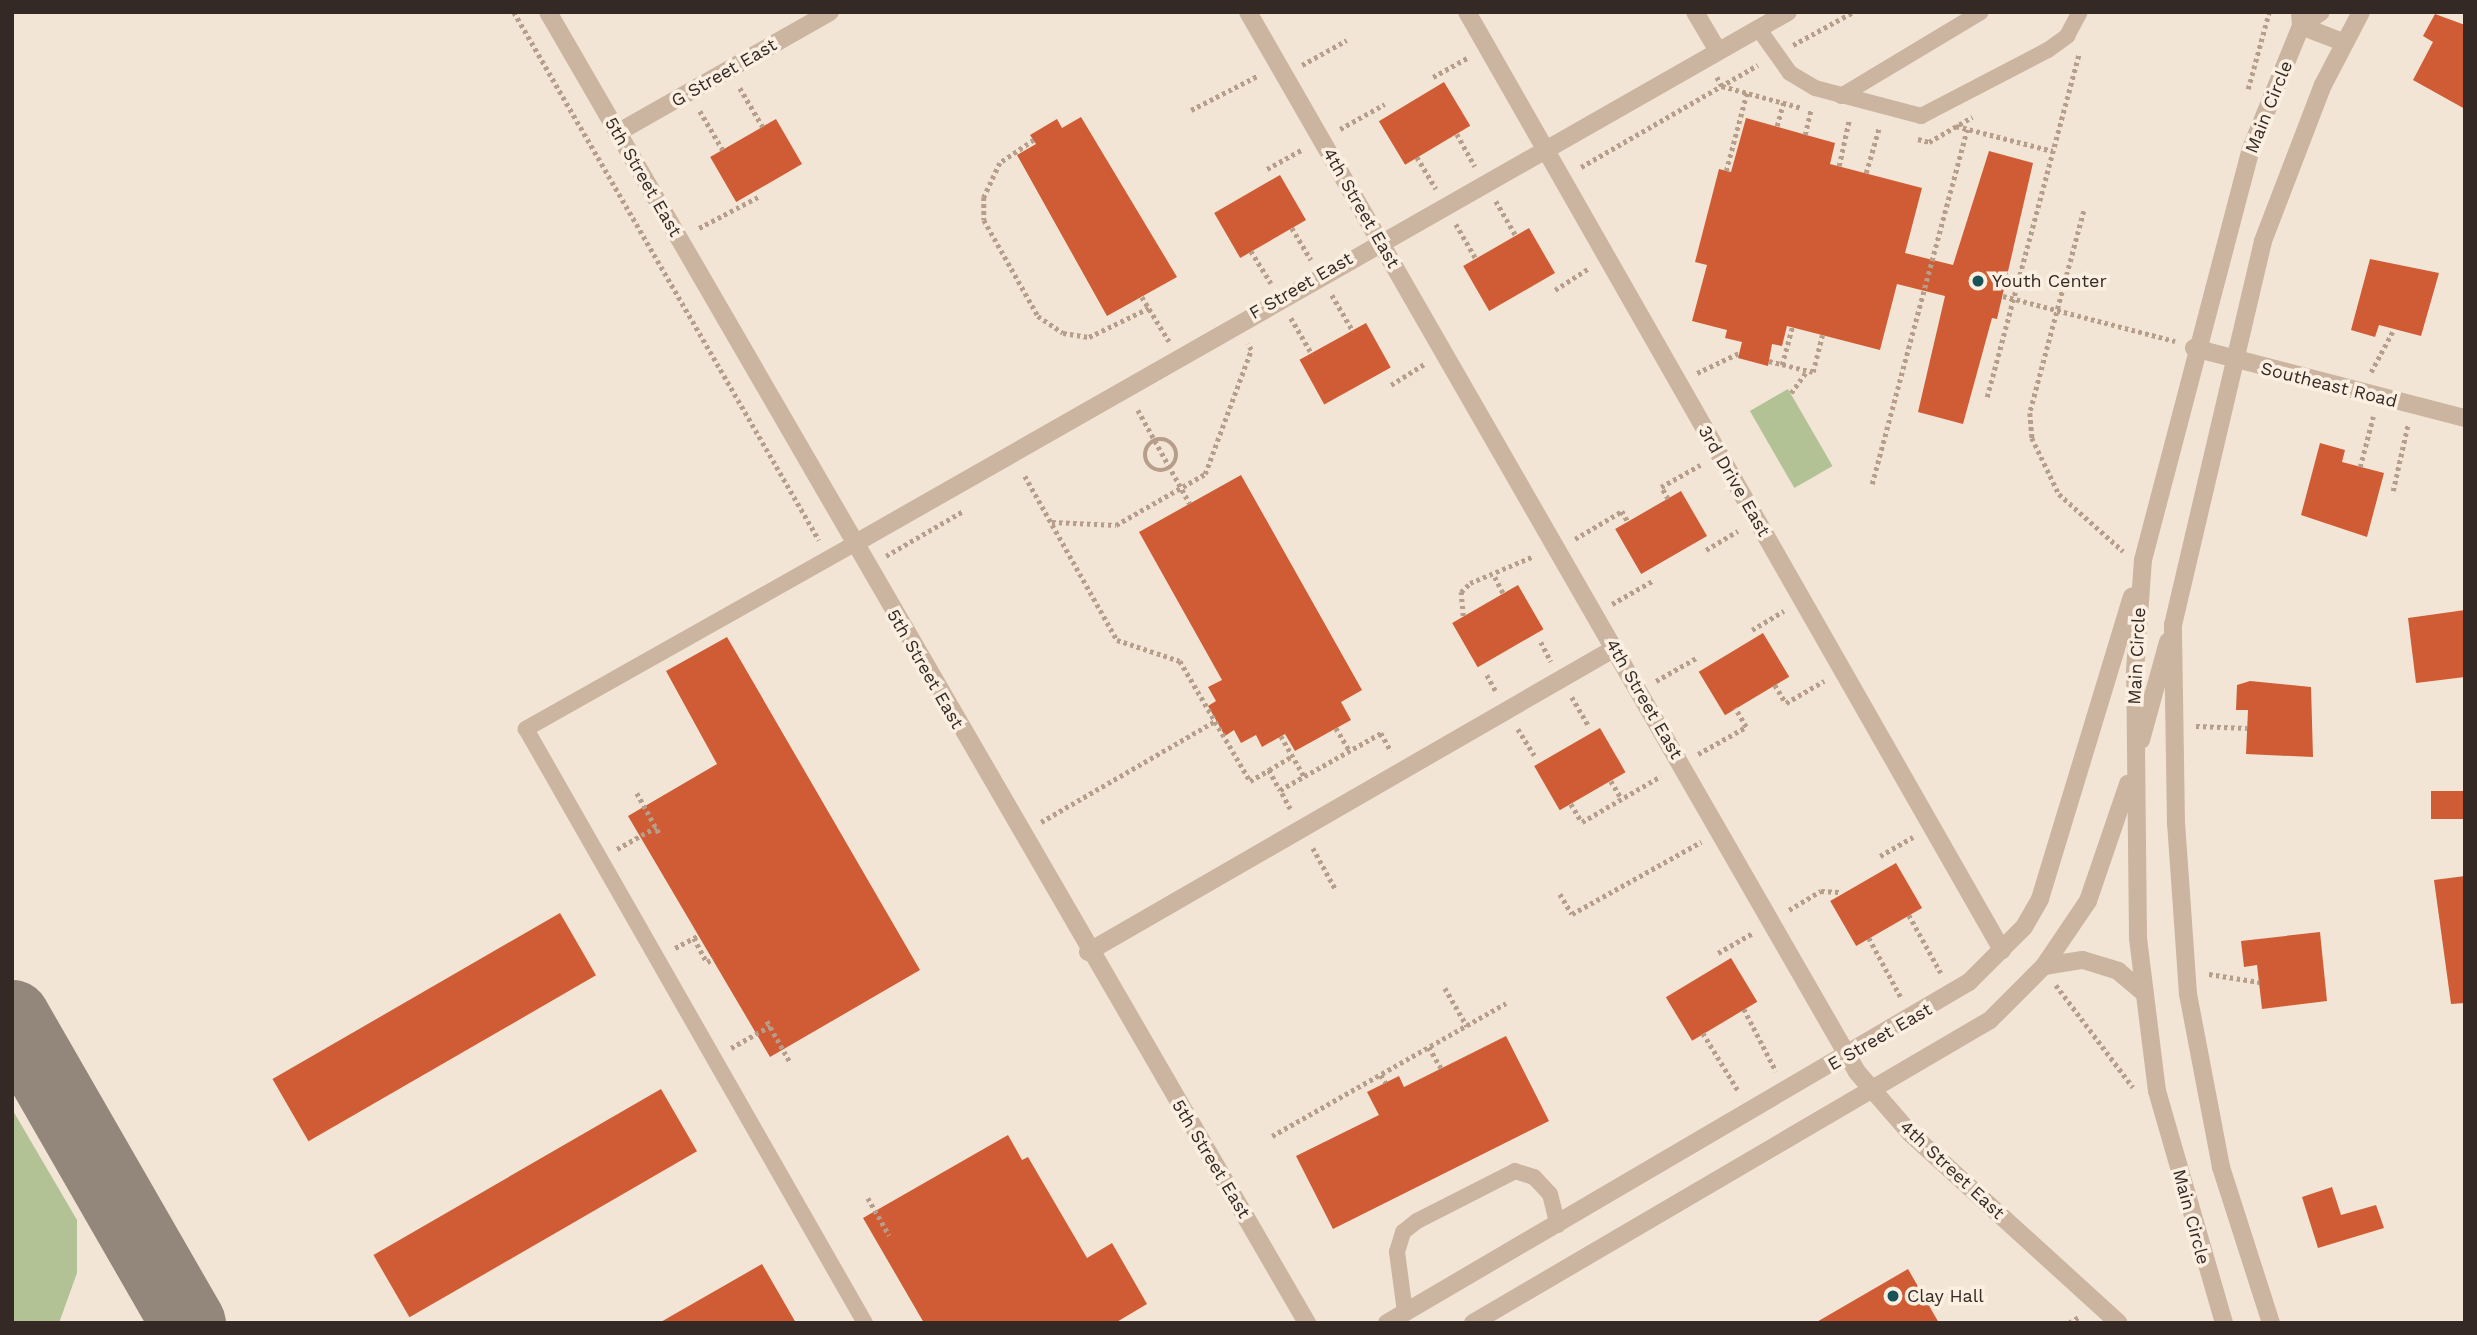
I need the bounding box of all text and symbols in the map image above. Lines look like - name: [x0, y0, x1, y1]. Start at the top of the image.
- street label: G Street East: [667, 34, 781, 112]
- street label: Main Circle: [2241, 58, 2297, 156]
- street label: 5th Street East: [600, 113, 686, 241]
- street label: 4th Street East: [1318, 144, 1404, 272]
- street label: F Street East: [1245, 248, 1357, 324]
- place label: Youth Center: [1992, 270, 2107, 292]
- marker: Youth Center: [1970, 273, 1986, 289]
- street label: Southeast Road: [2259, 358, 2399, 412]
- street label: 3rd Drive East: [1694, 422, 1774, 540]
- street label: 5th Street East: [882, 605, 968, 733]
- street label: Main Circle: [2124, 607, 2150, 705]
- street label: 4th Street East: [1601, 635, 1687, 763]
- street label: E Street East: [1824, 998, 1936, 1076]
- street label: 5th Street East: [1167, 1096, 1255, 1222]
- street label: 4th Street East: [1895, 1116, 2009, 1224]
- street label: Main Circle: [2168, 1167, 2214, 1267]
- place label: Clay Hall: [1907, 1285, 1984, 1307]
- marker: Clay Hall: [1885, 1288, 1901, 1304]

